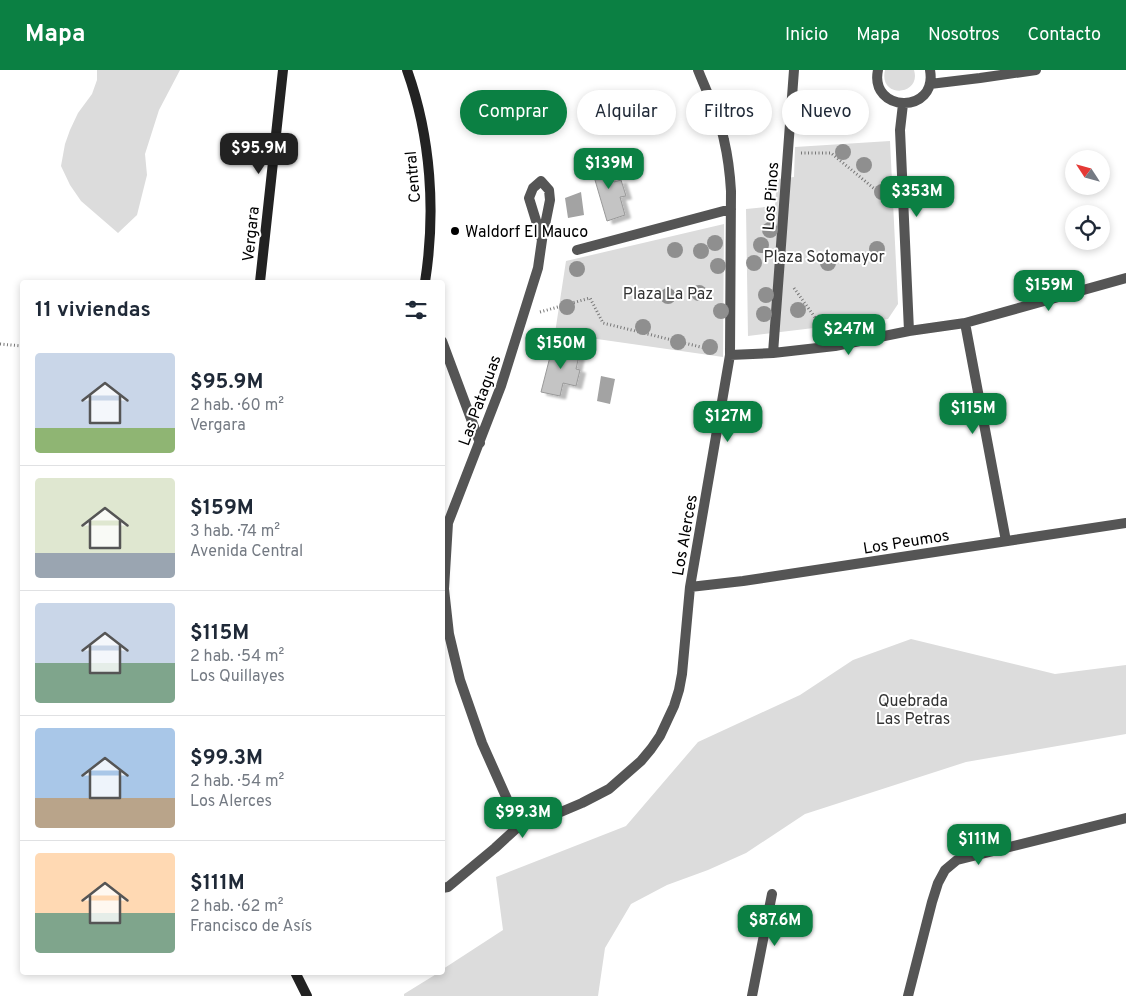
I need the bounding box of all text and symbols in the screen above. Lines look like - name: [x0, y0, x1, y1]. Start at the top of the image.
- text: Mapa: [25, 20, 85, 50]
- text: Inicio: [785, 24, 828, 47]
- text: Mapa: [856, 24, 900, 47]
- text: Nosotros: [928, 24, 1000, 47]
- text: Contacto: [1028, 24, 1101, 47]
- chip: Comprar: [460, 90, 567, 135]
- chip: Alquilar: [577, 90, 676, 135]
- chip: Filtros: [686, 90, 772, 135]
- chip: Nuevo: [782, 90, 869, 135]
- pin: $95.9M: [218, 132, 300, 175]
- text: $95.9M: [231, 139, 287, 159]
- pin: $139M: [574, 148, 644, 190]
- street label: Central: [402, 150, 426, 204]
- north arrow: [1065, 150, 1110, 195]
- map controls: [1065, 150, 1110, 250]
- text: $139M: [585, 154, 633, 174]
- street label: Los Pinos: [760, 161, 784, 231]
- pin: $353M: [882, 176, 952, 218]
- text: $353M: [891, 182, 943, 202]
- button: locate: [1065, 205, 1110, 250]
- street label: Vergara: [239, 206, 265, 263]
- place label: Waldorf El Mauco: [465, 223, 588, 243]
- marker: Waldorf El Mauco: [449, 225, 461, 237]
- park label: Plaza Sotomayor: [763, 248, 885, 268]
- pin: $159M: [1014, 270, 1084, 312]
- text: $159M: [1025, 276, 1073, 296]
- park label: Plaza La Paz: [623, 285, 713, 305]
- icon: filters: [402, 296, 430, 324]
- text: 11 viviendas: [35, 297, 151, 324]
- pin: $247M: [814, 314, 884, 356]
- text: $247M: [823, 320, 875, 340]
- pin: $150M: [526, 328, 596, 370]
- text: $150M: [536, 334, 586, 354]
- street label: Las Pataguas: [455, 353, 507, 449]
- text: $95.9M: [190, 369, 263, 396]
- icon: home: [75, 373, 135, 433]
- pin: $115M: [938, 392, 1008, 435]
- text: 2 hab. · 60 m²: [190, 396, 284, 416]
- text: $115M: [950, 399, 996, 419]
- pin: $127M: [693, 400, 763, 443]
- text: $127M: [704, 407, 752, 427]
- text: Vergara: [190, 416, 246, 436]
- street label: Los Alerces: [669, 493, 703, 577]
- text: $159M: [190, 495, 254, 522]
- icon: home: [75, 498, 135, 558]
- text: 3 hab. · 74 m²: [190, 522, 280, 542]
- street label: Los Peumos: [862, 526, 951, 560]
- text: Avenida Central: [190, 542, 303, 562]
- text: $115M: [190, 620, 249, 647]
- icon: home: [75, 623, 135, 683]
- text: 2 hab. · 54 m²: [190, 647, 284, 667]
- text: Los Quillayes: [190, 667, 285, 687]
- park label: Quebrada Las Petras: [876, 692, 950, 730]
- text: $99.3M: [190, 745, 263, 772]
- icon: home: [75, 748, 135, 808]
- text: 2 hab. · 54 m²: [190, 772, 284, 792]
- text: Los Alerces: [190, 792, 272, 812]
- pin: $99.3M: [482, 796, 564, 839]
- text: $99.3M: [495, 803, 551, 823]
- pin: $111M: [944, 824, 1014, 866]
- text: $111M: [958, 830, 1000, 850]
- text: $111M: [190, 870, 245, 897]
- icon: home: [75, 873, 135, 933]
- text: 2 hab. · 62 m²: [190, 897, 284, 917]
- pin: $87.6M: [734, 904, 816, 947]
- text: $87.6M: [749, 911, 801, 931]
- text: Francisco de Asís: [190, 917, 312, 937]

